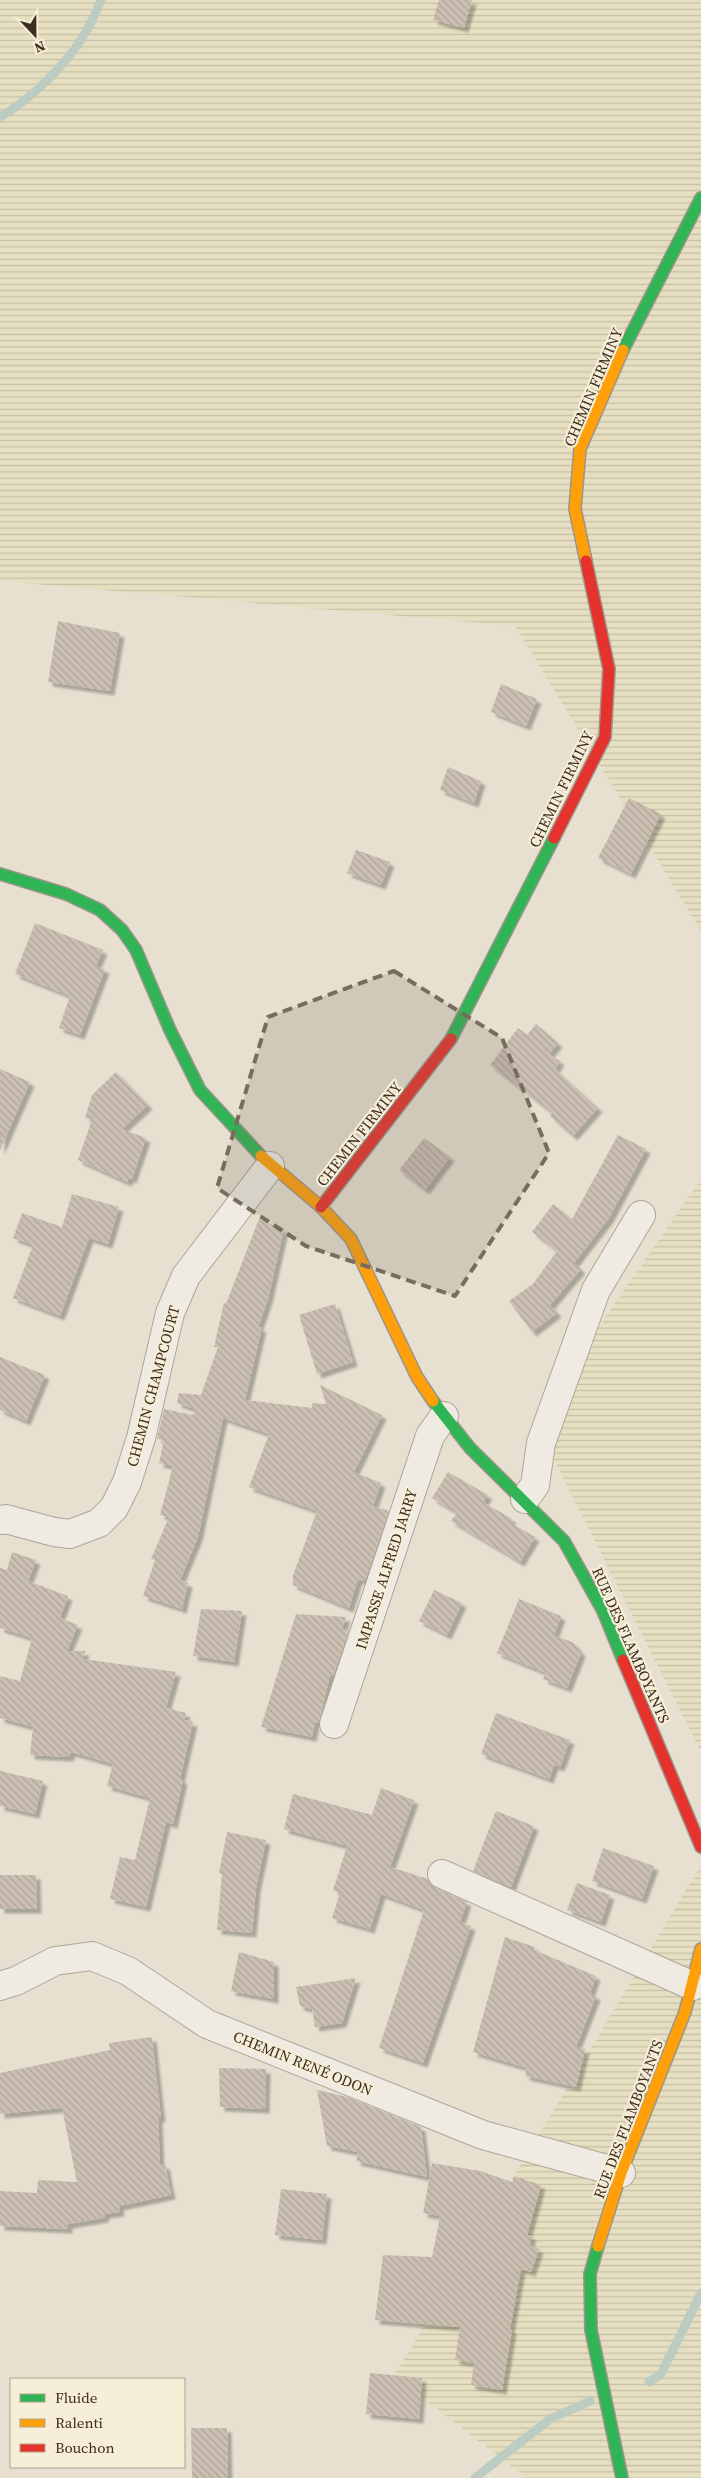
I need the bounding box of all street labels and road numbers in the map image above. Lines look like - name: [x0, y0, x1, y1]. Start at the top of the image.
- street label: CHEMIN FIRMINY: [558, 324, 628, 450]
- street label: CHEMIN FIRMINY: [524, 727, 599, 851]
- street label: CHEMIN FIRMINY: [311, 1077, 407, 1191]
- street label: CHEMIN CHAMPCOURT: [121, 1303, 185, 1469]
- street label: IMPASSE ALFRED JARRY: [350, 1486, 422, 1652]
- street label: RUE DES FLAMBOYANTS: [587, 1564, 675, 1727]
- street label: CHEMIN RENÉ ODON: [230, 2025, 376, 2101]
- street label: RUE DES FLAMBOYANTS: [588, 2036, 668, 2202]

